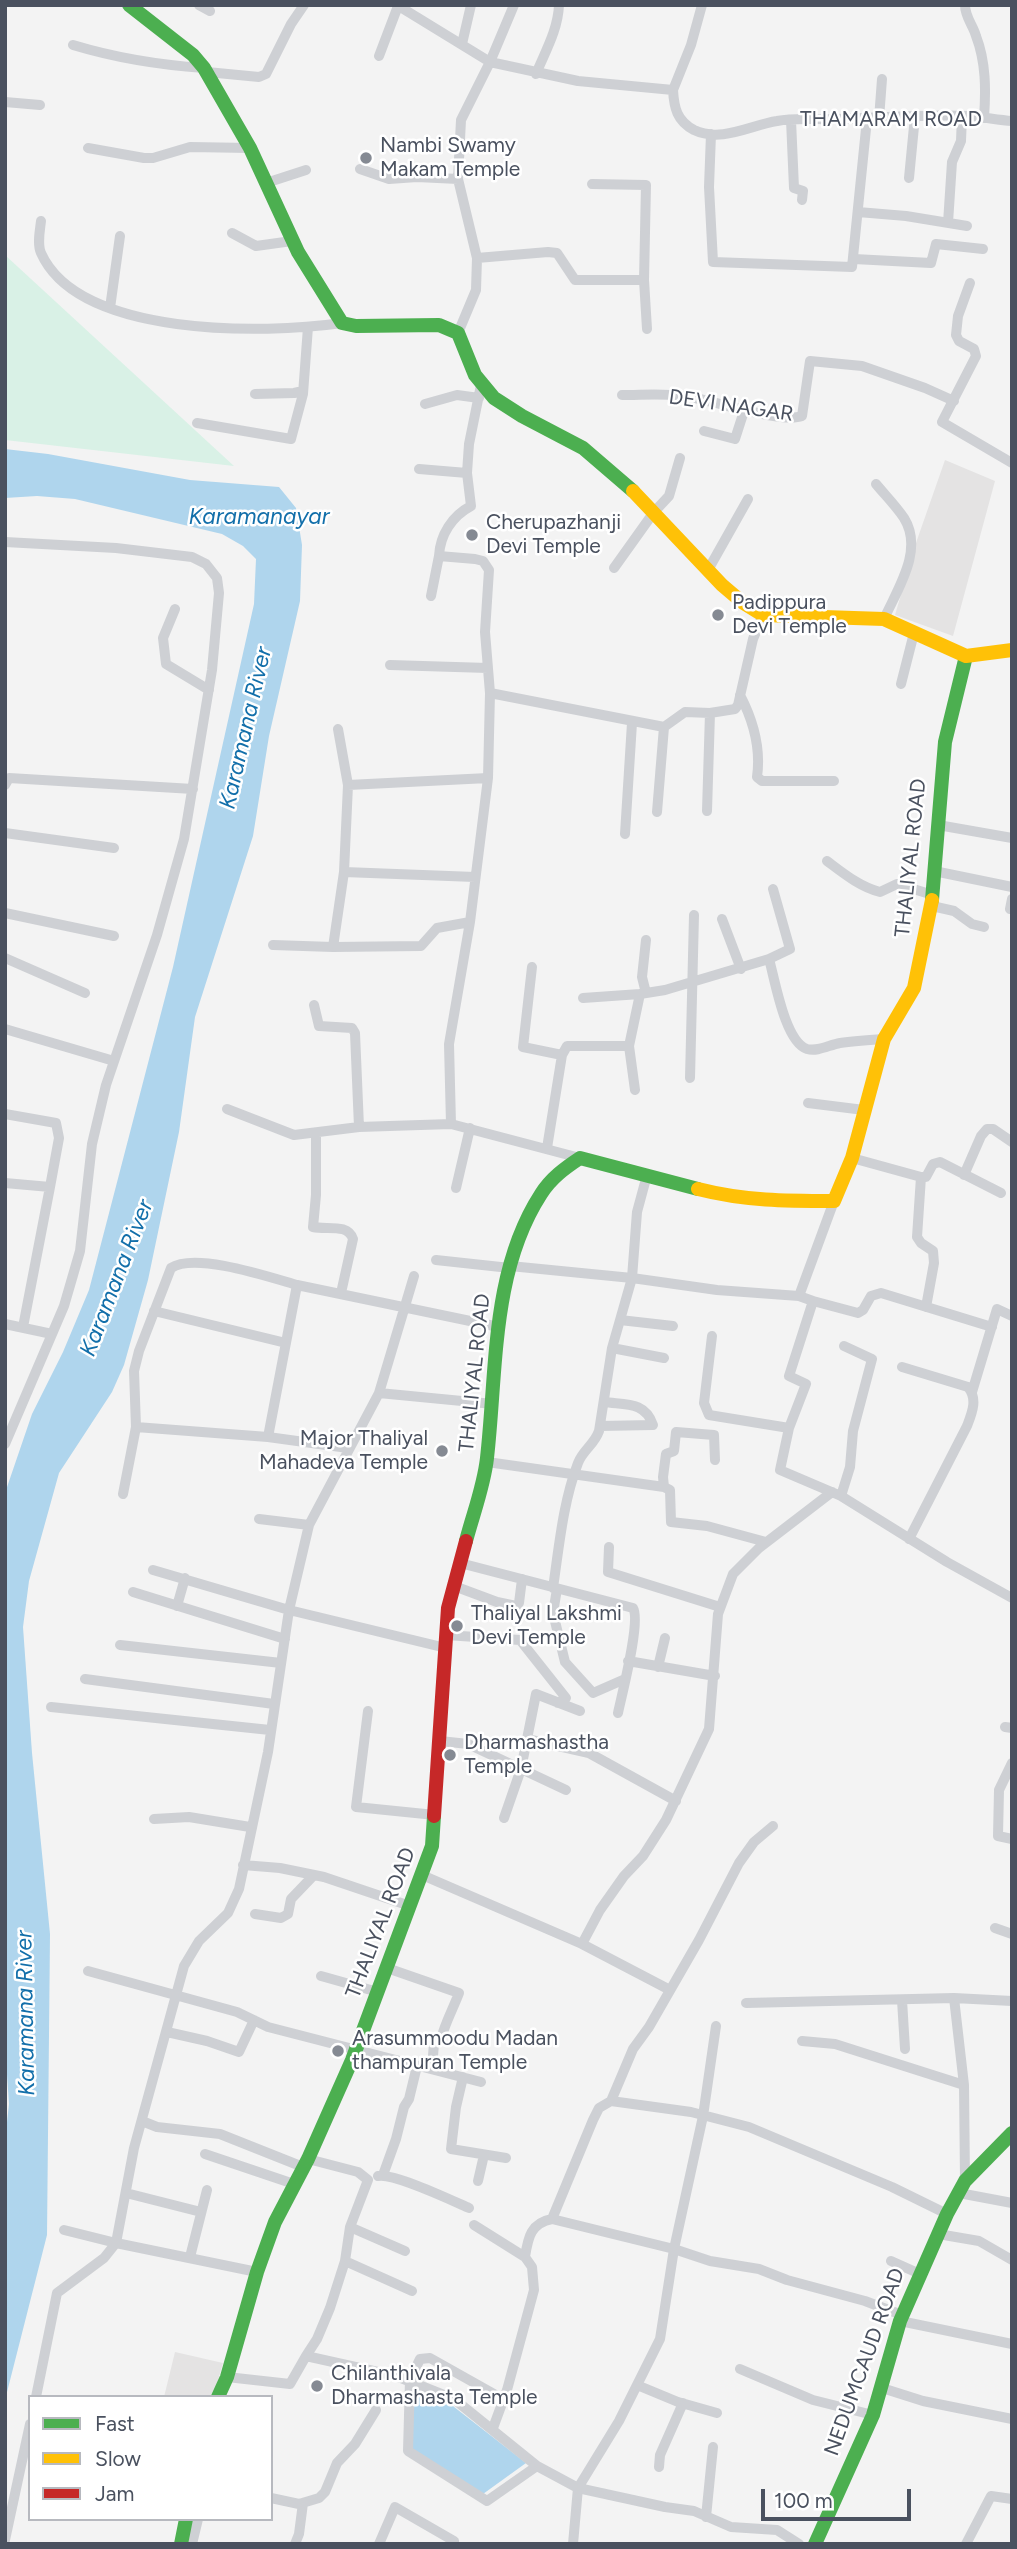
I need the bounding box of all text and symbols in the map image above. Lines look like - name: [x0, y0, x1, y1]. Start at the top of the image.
- street label: THAMARAM ROAD: [800, 107, 982, 133]
- place label: Nambi Swamy Makam Temple: [380, 133, 520, 183]
- marker: Nambi Swamy Makam Temple: [358, 150, 374, 166]
- street label: DEVI NAGAR: [667, 385, 795, 427]
- water label: Karamanayar: [188, 503, 330, 531]
- place label: Cherupazhanji Devi Temple: [486, 510, 621, 560]
- marker: Cherupazhanji Devi Temple: [464, 527, 480, 543]
- place label: Padippura Devi Temple: [732, 590, 847, 640]
- marker: Padippura Devi Temple: [710, 607, 726, 623]
- water label: Karamana River: [214, 644, 278, 812]
- street label: THALIYAL ROAD: [890, 777, 932, 939]
- water label: Karamana River: [74, 1196, 160, 1360]
- street label: THALIYAL ROAD: [454, 1292, 496, 1454]
- place label: Major Thaliyal Mahadeva Temple: [259, 1426, 428, 1476]
- marker: Major Thaliyal Mahadeva Temple: [434, 1443, 450, 1459]
- place label: Thaliyal Lakshmi Devi Temple: [471, 1601, 622, 1651]
- marker: Thaliyal Lakshmi Devi Temple: [449, 1618, 465, 1634]
- place label: Dharmashastha Temple: [464, 1730, 609, 1780]
- marker: Dharmashastha Temple: [442, 1747, 458, 1763]
- street label: THALIYAL ROAD: [341, 1844, 421, 2002]
- water label: Karamana River: [11, 1930, 41, 2096]
- place label: Arasummoodu Madan thampuran Temple: [352, 2026, 558, 2076]
- marker: Arasummoodu Madan thampuran Temple: [330, 2043, 346, 2059]
- street label: NEDUMCAUD ROAD: [819, 2265, 911, 2459]
- place label: Chilanthivala Dharmashasta Temple: [331, 2361, 537, 2411]
- marker: Chilanthivala Dharmashasta Temple: [309, 2378, 325, 2394]
- legend: [28, 2395, 273, 2521]
- text: Fast: [95, 2411, 135, 2436]
- text: Slow: [95, 2446, 141, 2471]
- scale bar: [765, 2476, 916, 2520]
- text: Jam: [95, 2481, 134, 2506]
- text: 100 m: [774, 2488, 833, 2513]

